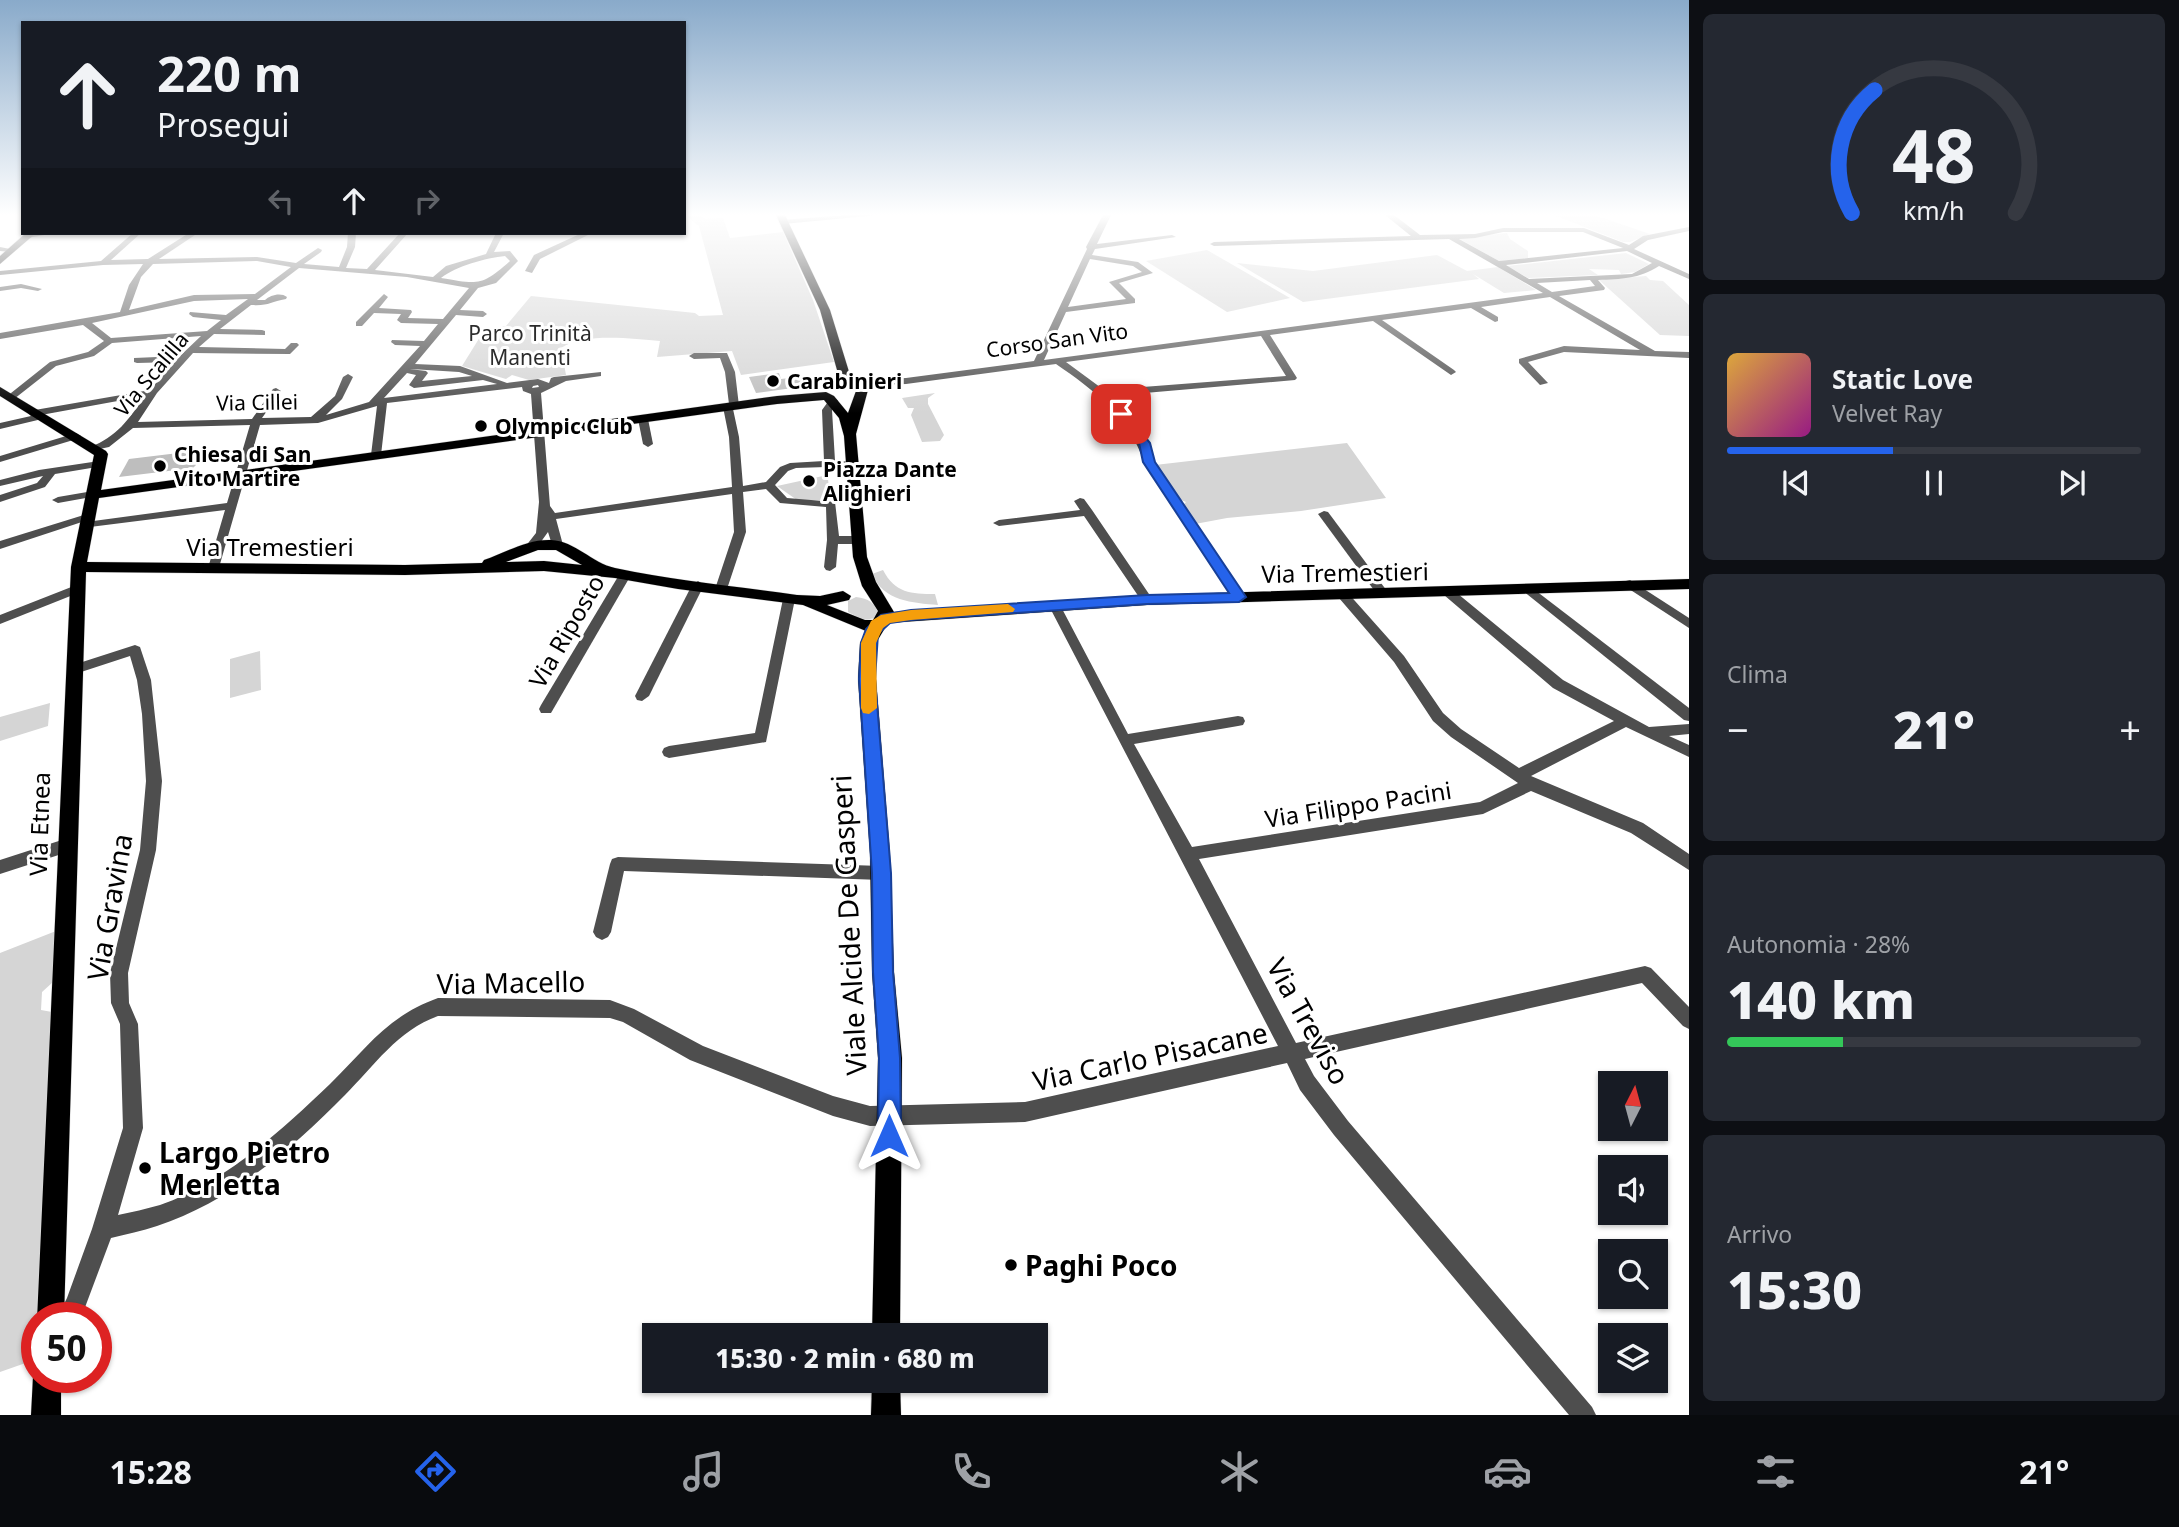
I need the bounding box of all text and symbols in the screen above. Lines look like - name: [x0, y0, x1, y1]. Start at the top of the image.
- text: 220 m: [157, 40, 302, 106]
- icon: ahead: [42, 49, 133, 140]
- text: Prosegui: [157, 103, 289, 146]
- text: 48: [1892, 105, 1976, 204]
- icon: left: [262, 182, 300, 220]
- icon: ahead: [335, 182, 373, 220]
- icon: right: [408, 182, 446, 220]
- text: km/h: [1903, 193, 1965, 227]
- street label: Corso San Vito: [984, 316, 1130, 364]
- park label: Parco Trinità Manenti: [468, 319, 592, 371]
- street label: Via Scalilla: [107, 326, 195, 422]
- text: Static Love: [1832, 361, 1973, 397]
- place label: Carabinieri: [787, 367, 902, 395]
- marker: Carabinieri: [765, 373, 781, 389]
- pin: [1091, 384, 1151, 444]
- street label: Via Cillei: [216, 387, 298, 417]
- icon: arrive: [1102, 395, 1140, 433]
- text: Velvet Ray: [1832, 397, 1942, 429]
- place label: Olympic Club: [495, 412, 633, 440]
- marker: Olympic Club: [473, 418, 489, 434]
- place label: Chiesa di San Vito Martire: [174, 440, 311, 492]
- place label: Piazza Dante Alighieri: [823, 455, 957, 507]
- marker: Chiesa di San Vito Martire: [152, 458, 168, 474]
- icon: previous: [1777, 464, 1815, 502]
- icon: pause: [1915, 464, 1953, 502]
- icon: next: [2053, 464, 2091, 502]
- marker: Piazza Dante Alighieri: [801, 473, 817, 489]
- street label: Via Tremestieri: [186, 530, 354, 563]
- street label: Via Tremestieri: [1261, 554, 1429, 590]
- street label: Via Riposto: [520, 568, 612, 694]
- text: Clima: [1727, 658, 1788, 690]
- text: 21°: [1893, 693, 1975, 764]
- text: −: [1727, 703, 1749, 755]
- text: +: [2119, 703, 2141, 755]
- street label: Via Etnea: [21, 771, 57, 877]
- street label: Via Filippo Pacini: [1262, 773, 1454, 835]
- street label: Viale Alcide De Gasperi: [821, 774, 875, 1076]
- street label: Via Gravina: [77, 831, 141, 983]
- text: Autonomia · 28%: [1727, 928, 1910, 960]
- street label: Via Treviso: [1259, 951, 1359, 1091]
- street label: Via Macello: [436, 962, 586, 1002]
- text: 140 km: [1727, 963, 1915, 1034]
- street label: Via Carlo Pisacane: [1029, 1013, 1271, 1099]
- north arrow: [1598, 1071, 1668, 1141]
- map controls: [1598, 1071, 1668, 1393]
- position arrow: [852, 1099, 926, 1173]
- place label: Largo Pietro Merletta: [159, 1133, 330, 1203]
- button: sound: [1598, 1155, 1668, 1225]
- marker: Largo Pietro Merletta: [137, 1160, 153, 1176]
- text: Arrivo: [1727, 1218, 1792, 1250]
- button: search: [1598, 1239, 1668, 1309]
- place label: Paghi Poco: [1025, 1246, 1178, 1284]
- text: 15:30: [1727, 1253, 1862, 1324]
- marker: Paghi Poco: [1003, 1257, 1019, 1273]
- speed limit sign: 50: [21, 1302, 112, 1393]
- button: layers: [1598, 1323, 1668, 1393]
- text: 15:30 · 2 min · 680 m: [715, 1340, 975, 1376]
- icon: directions: [411, 1447, 460, 1496]
- icon: music: [679, 1447, 728, 1496]
- icon: phone: [947, 1447, 996, 1496]
- icon: climate: [1215, 1447, 1264, 1496]
- icon: car: [1483, 1447, 1532, 1496]
- icon: filters: [1751, 1447, 1800, 1496]
- text: 15:28: [110, 1450, 192, 1493]
- text: 21°: [2019, 1450, 2069, 1493]

